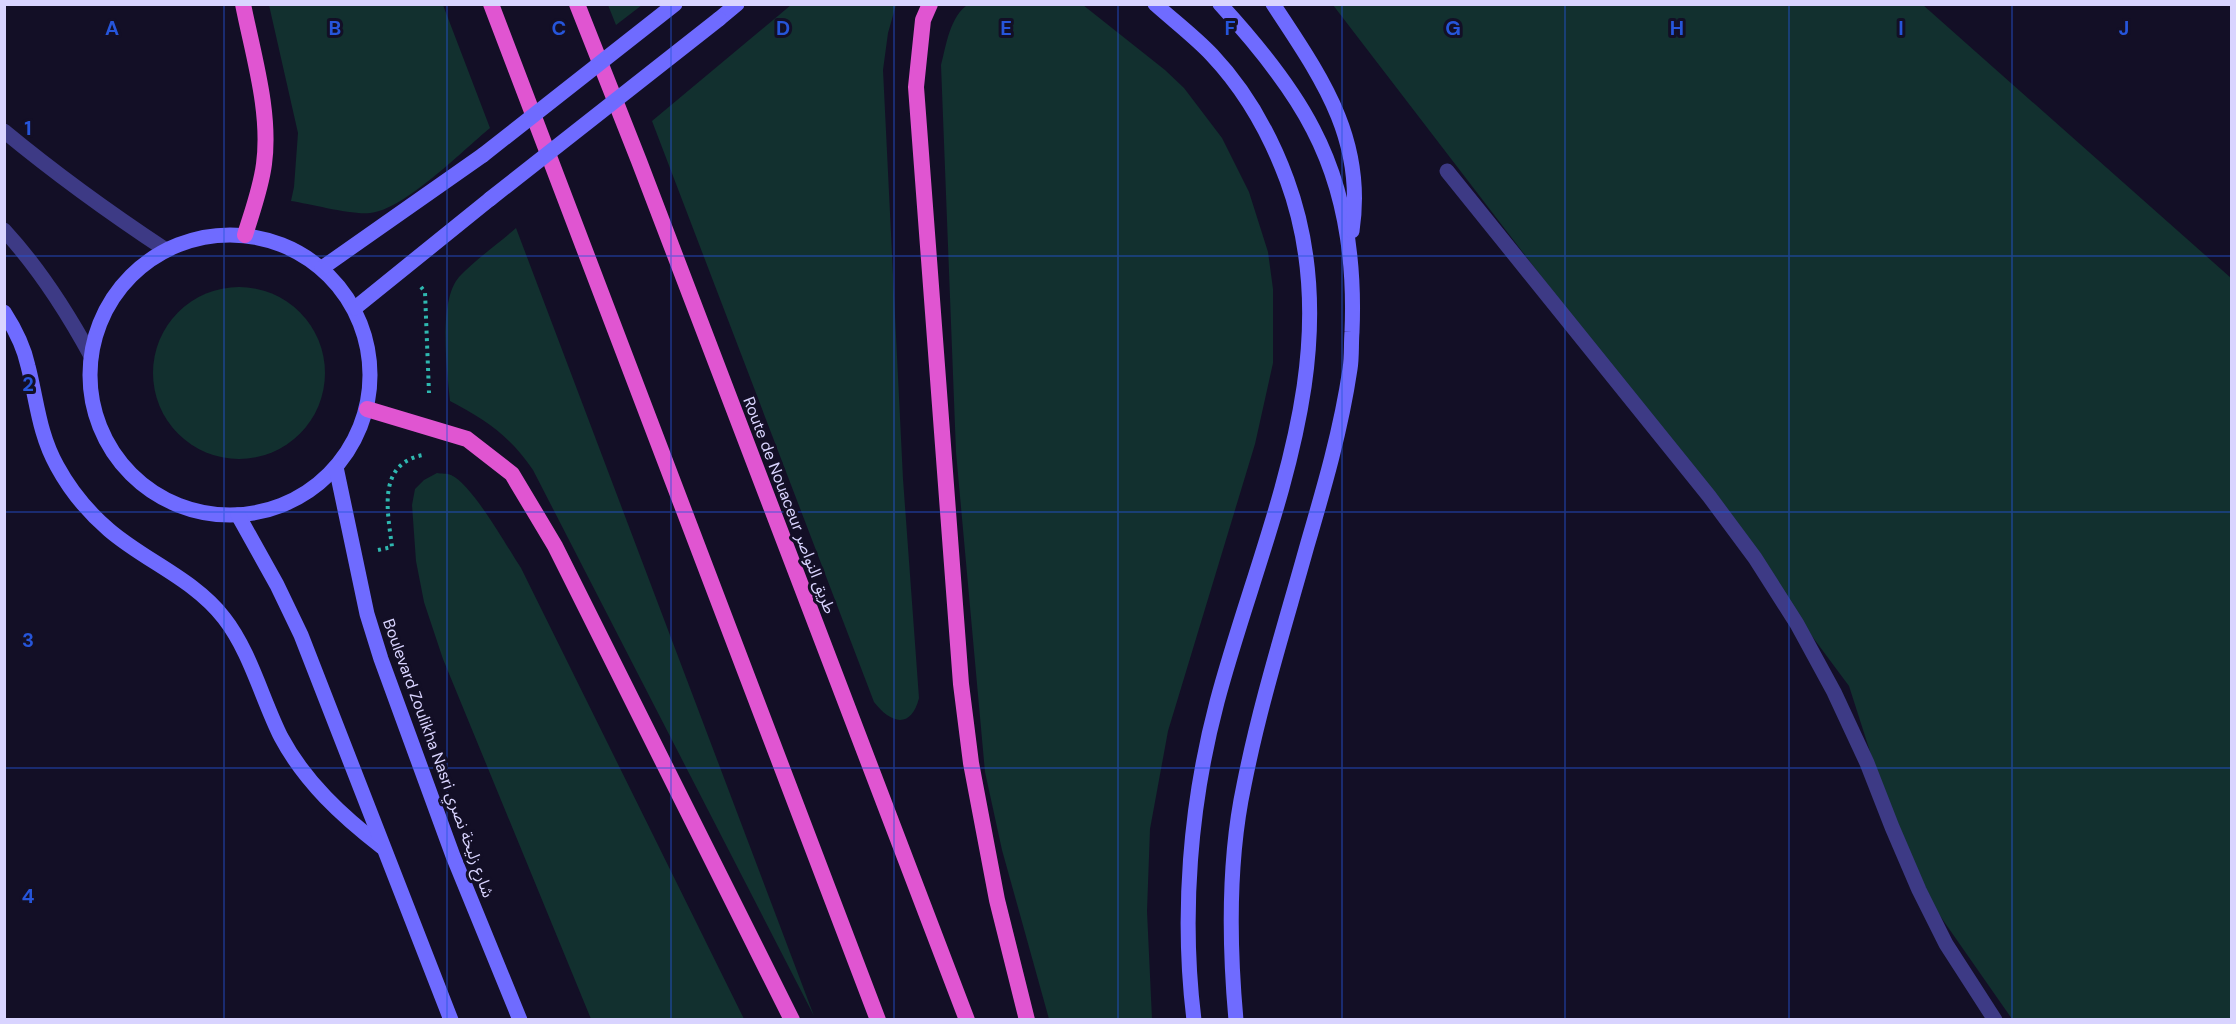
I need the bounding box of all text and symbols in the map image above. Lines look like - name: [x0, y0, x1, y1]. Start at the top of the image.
- text: A: [105, 15, 119, 41]
- text: B: [329, 15, 341, 41]
- text: C: [552, 15, 566, 41]
- text: D: [776, 15, 790, 41]
- text: E: [1000, 15, 1012, 41]
- text: F: [1224, 15, 1236, 41]
- text: G: [1445, 15, 1461, 41]
- text: H: [1670, 15, 1684, 41]
- text: I: [1898, 15, 1904, 41]
- text: J: [2119, 15, 2129, 41]
- text: 1: [24, 115, 32, 141]
- text: 2: [22, 371, 34, 397]
- street label: Route de Nouaceur طريق النواصر: [738, 394, 841, 617]
- street label: Boulevard Zoulikha Nasri شارع زليخة نصري: [376, 616, 499, 901]
- text: 3: [22, 627, 34, 653]
- text: 4: [22, 883, 35, 909]

